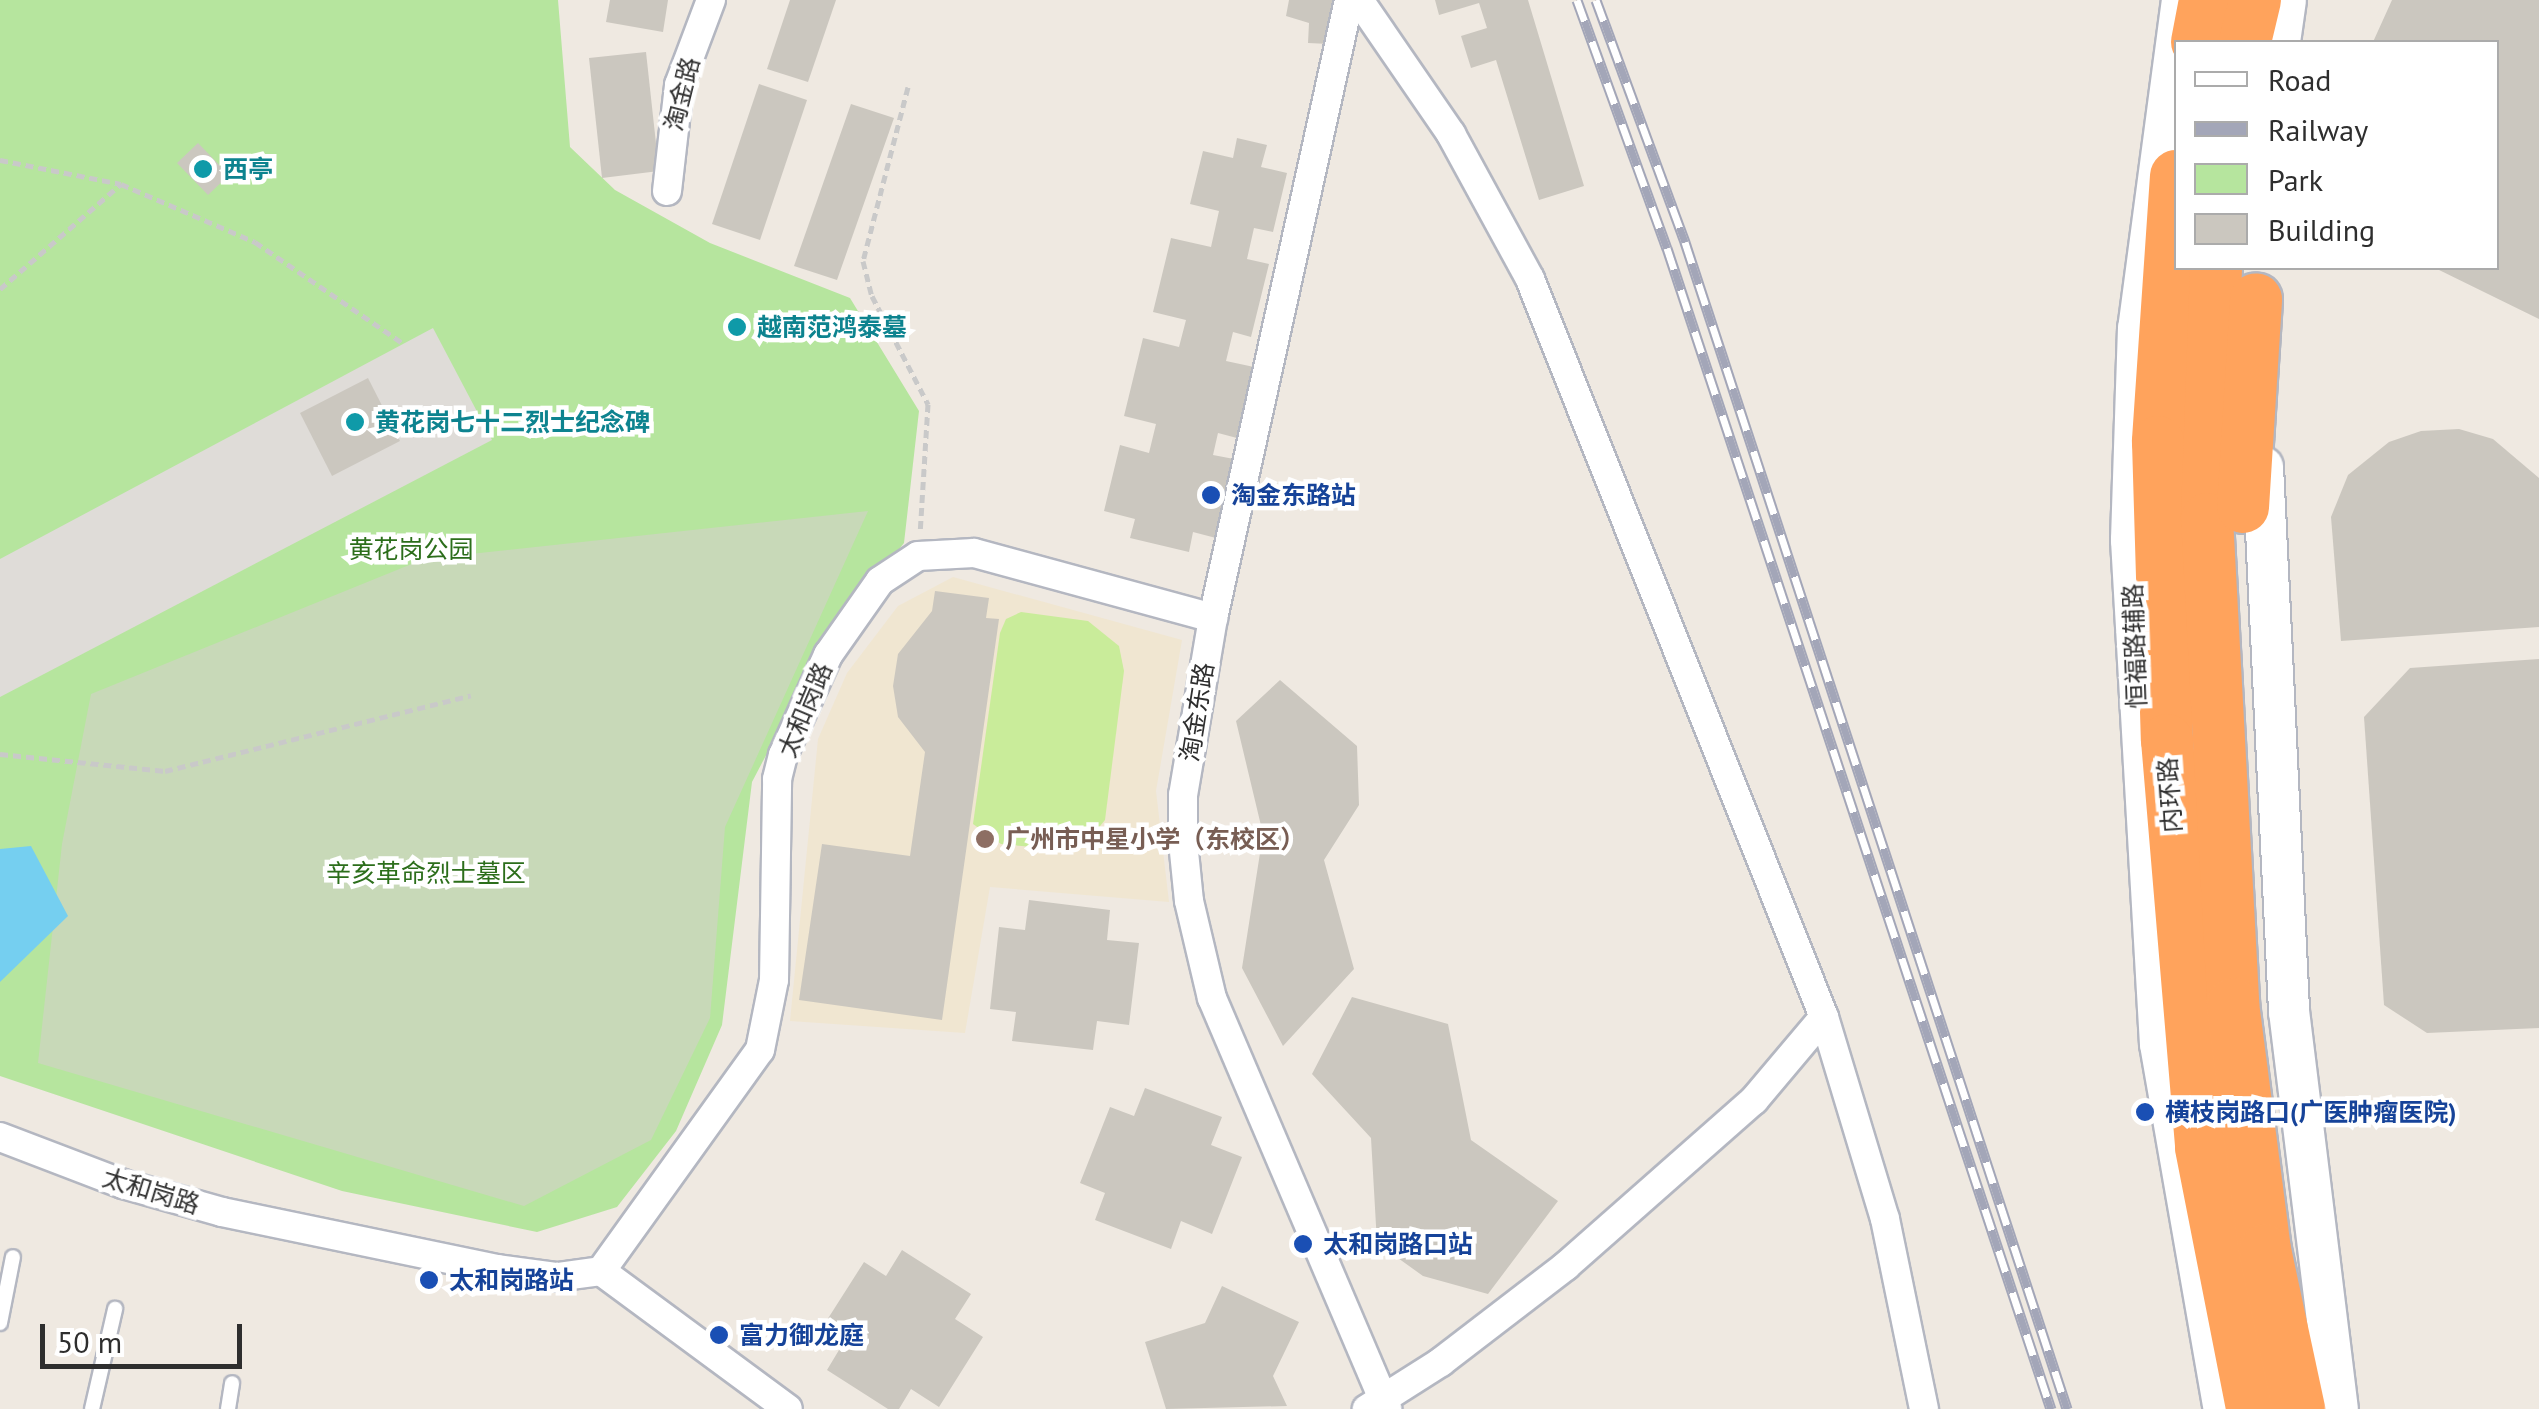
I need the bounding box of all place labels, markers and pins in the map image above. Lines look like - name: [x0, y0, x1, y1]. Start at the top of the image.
- place label: 西亭: [223, 154, 273, 184]
- marker: 西亭: [192, 158, 214, 180]
- place label: 越南范鸿泰墓: [757, 312, 907, 342]
- marker: 越南范鸿泰墓: [726, 316, 748, 338]
- place label: 黄花岗七十二烈士纪念碑: [375, 407, 650, 437]
- marker: 黄花岗七十二烈士纪念碑: [344, 411, 366, 433]
- place label: 淘金东路站: [1231, 480, 1356, 510]
- marker: 淘金东路站: [1200, 484, 1222, 506]
- place label: 广州市中星小学（东校区）: [1005, 824, 1305, 854]
- marker: 广州市中星小学（东校区）: [974, 828, 996, 850]
- place label: 横枝岗路口(广医肿瘤医院): [2165, 1097, 2456, 1127]
- marker: 横枝岗路口(广医肿瘤医院): [2134, 1101, 2156, 1123]
- place label: 太和岗路口站: [1323, 1229, 1473, 1259]
- marker: 太和岗路口站: [1292, 1233, 1314, 1255]
- place label: 太和岗路站: [449, 1265, 574, 1295]
- marker: 太和岗路站: [418, 1269, 440, 1291]
- place label: 富力御龙庭: [739, 1320, 864, 1350]
- marker: 富力御龙庭: [708, 1324, 730, 1346]

